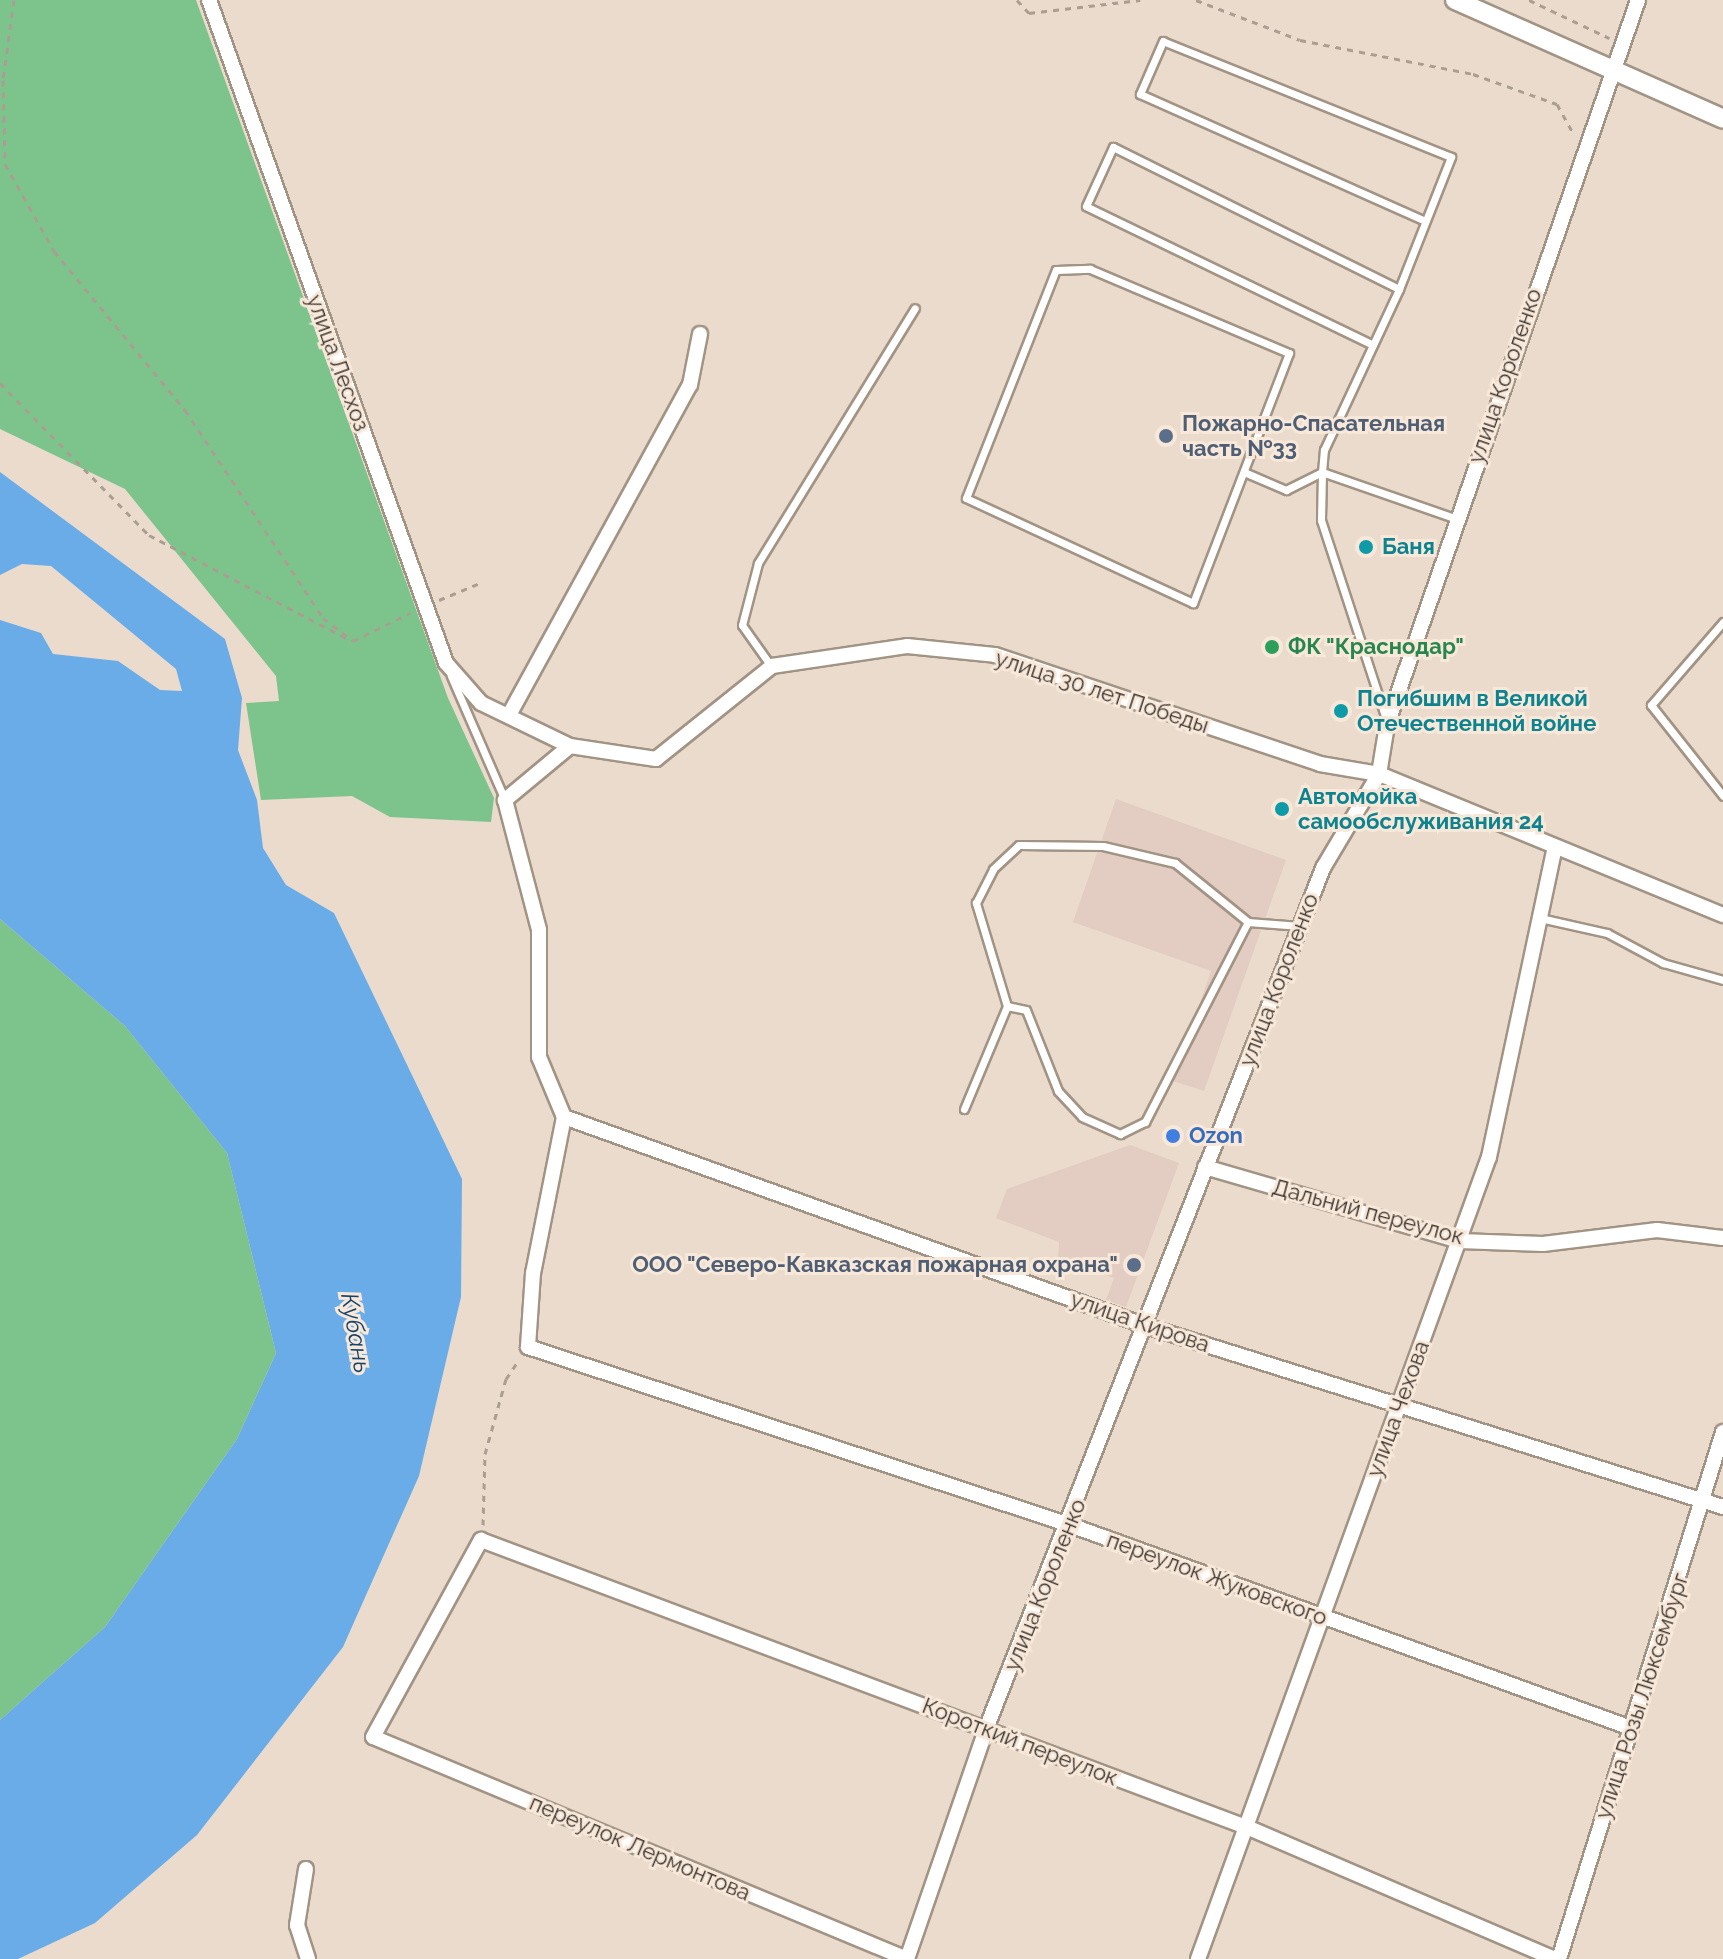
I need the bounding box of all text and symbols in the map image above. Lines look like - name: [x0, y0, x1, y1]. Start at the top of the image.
- street label: улица Короленко: [1463, 285, 1547, 467]
- street label: улица Лесхоз: [301, 291, 375, 435]
- place label: Пожарно-Спасательная часть №33: [1182, 410, 1445, 462]
- marker: Пожарно-Спасательная часть №33: [1157, 427, 1175, 445]
- place label: Баня: [1382, 534, 1435, 560]
- marker: Баня: [1357, 538, 1375, 556]
- place label: ФК "Краснодар": [1288, 634, 1465, 660]
- marker: ФК "Краснодар": [1263, 638, 1281, 656]
- street label: улица 30 лет Победы: [992, 645, 1212, 739]
- place label: Погибшим в Великой Отечественной войне: [1357, 685, 1596, 736]
- marker: Погибшим в Великой Отечественной войне: [1332, 702, 1350, 720]
- place label: Автомойка самообслуживания 24: [1298, 783, 1544, 834]
- marker: Автомойка самообслуживания 24: [1273, 800, 1291, 818]
- street label: улица Короленко: [1234, 890, 1324, 1070]
- place label: Ozon: [1189, 1123, 1243, 1149]
- marker: Ozon: [1164, 1127, 1182, 1145]
- street label: Дальний переулок: [1270, 1174, 1466, 1250]
- place label: ООО "Северо-Кавказская пожарная охрана": [632, 1252, 1118, 1278]
- marker: ООО "Северо-Кавказская пожарная охрана": [1125, 1256, 1143, 1274]
- street label: улица Кирова: [1067, 1286, 1213, 1358]
- water label: Кубань: [335, 1291, 377, 1375]
- street label: улица Чехова: [1361, 1337, 1435, 1481]
- street label: улица Короленко: [998, 1495, 1092, 1675]
- street label: переулок Жуковского: [1103, 1527, 1331, 1631]
- street label: улица Розы Люксембург: [1590, 1570, 1694, 1822]
- street label: Короткий переулок: [919, 1693, 1121, 1791]
- street label: переулок Лермонтова: [526, 1789, 754, 1907]

